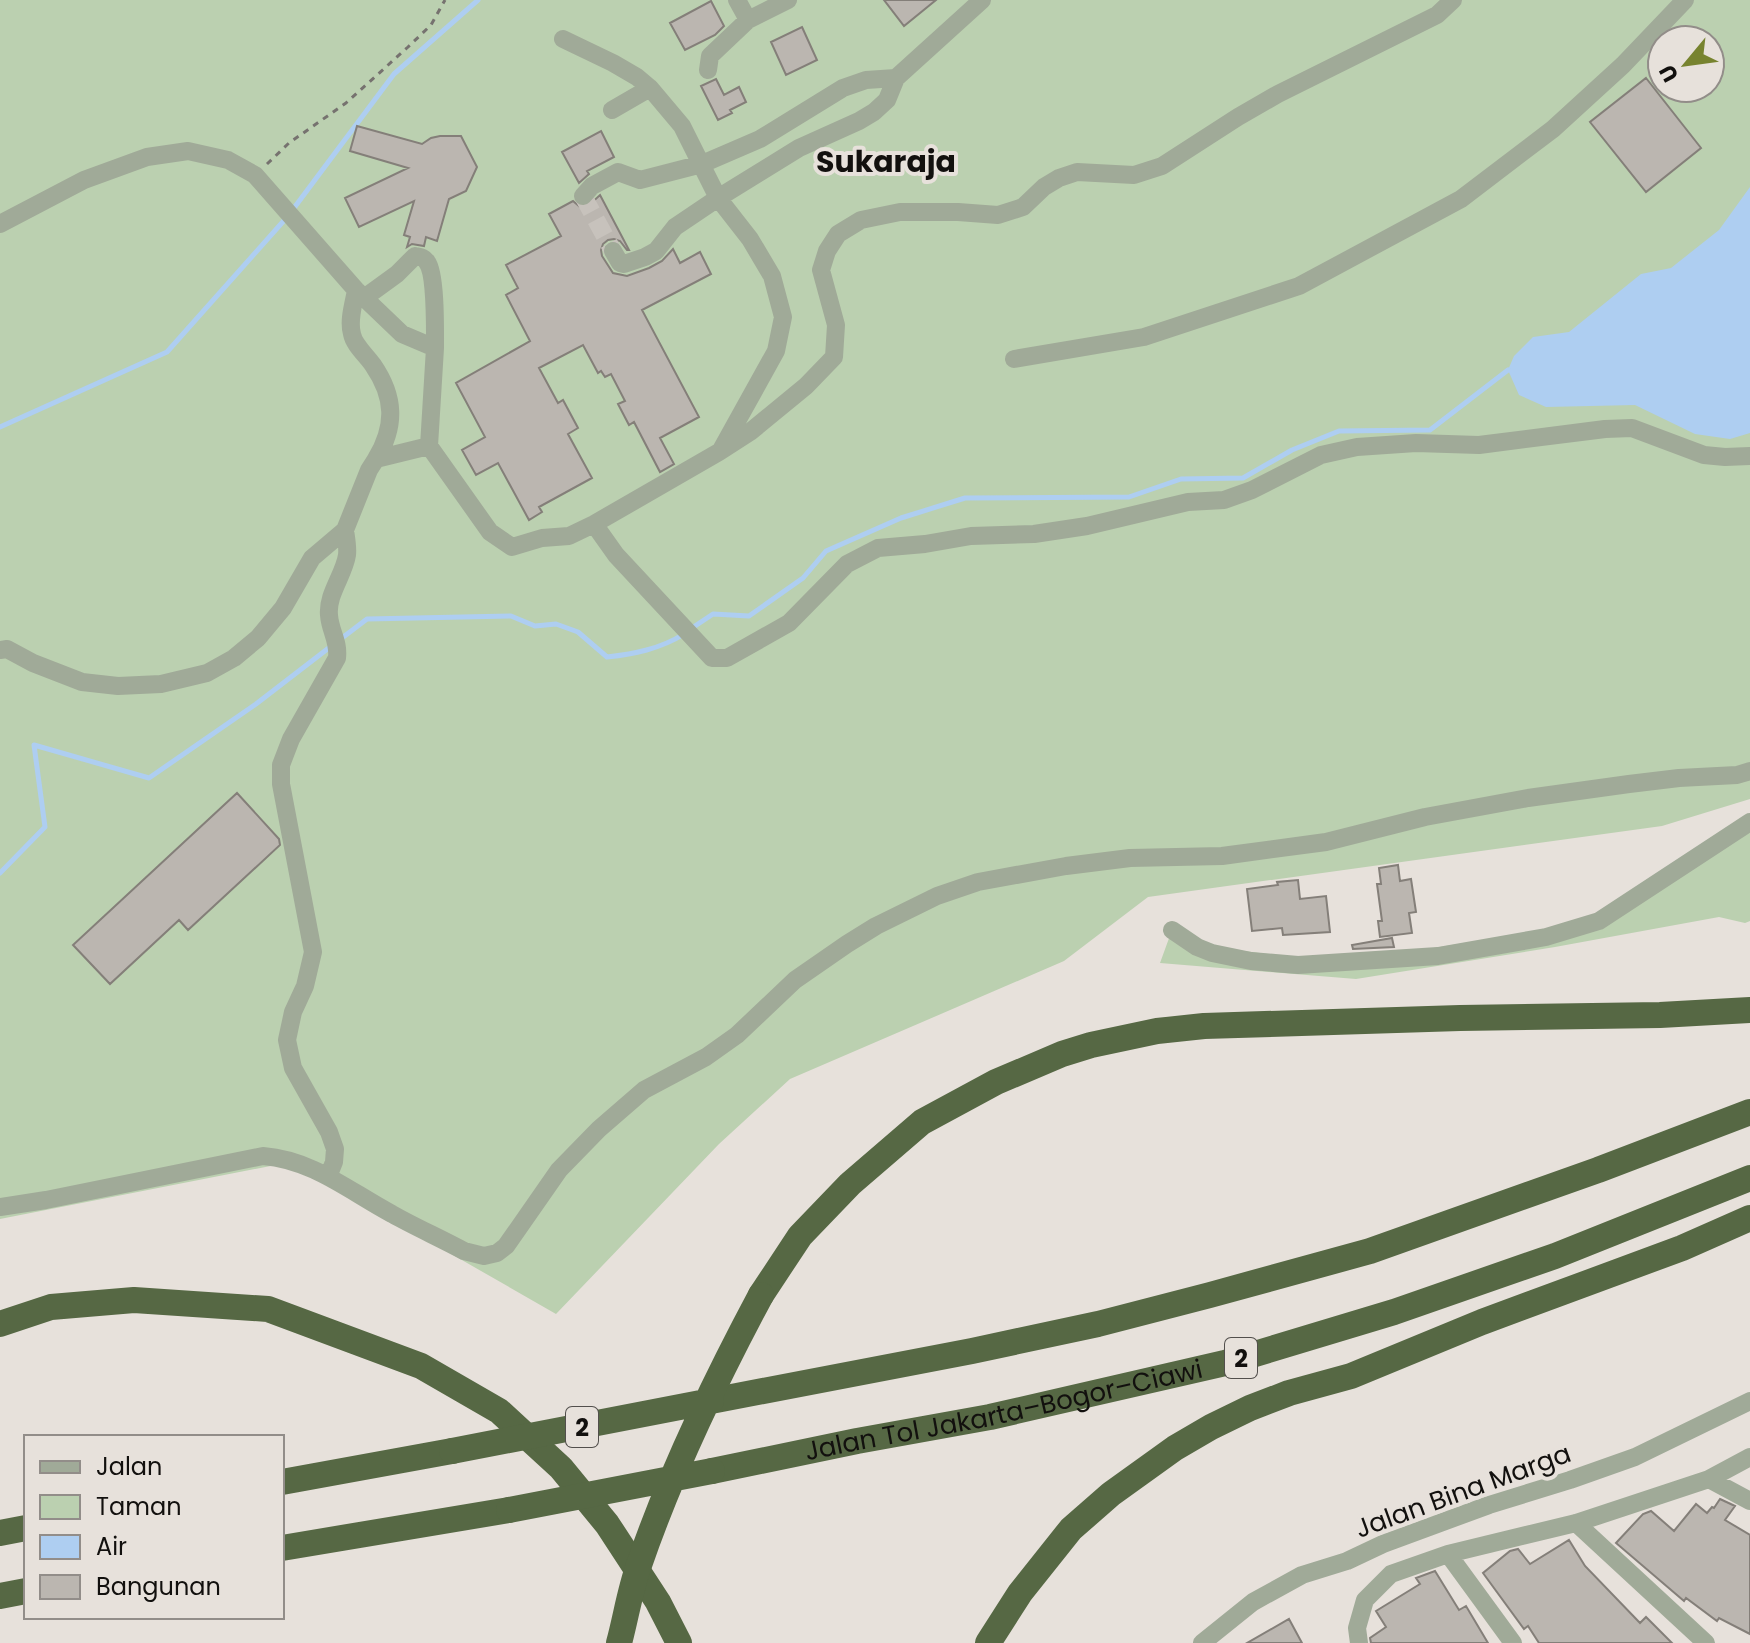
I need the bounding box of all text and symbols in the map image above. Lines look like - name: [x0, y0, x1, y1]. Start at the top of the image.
- north arrow: [1646, 24, 1726, 104]
- text: U: [1652, 59, 1686, 88]
- district label: Sukaraja: [816, 140, 956, 183]
- road number: 2: [1225, 1338, 1257, 1378]
- street label: Jalan Tol Jakarta–Bogor–Ciawi: [802, 1351, 1206, 1469]
- road number: 2: [566, 1407, 598, 1447]
- legend: [24, 1435, 284, 1619]
- street label: Jalan Bina Marga: [1350, 1435, 1576, 1547]
- text: Jalan: [96, 1450, 162, 1483]
- text: Taman: [96, 1490, 182, 1523]
- text: Air: [96, 1530, 127, 1563]
- text: Bangunan: [96, 1570, 221, 1603]

